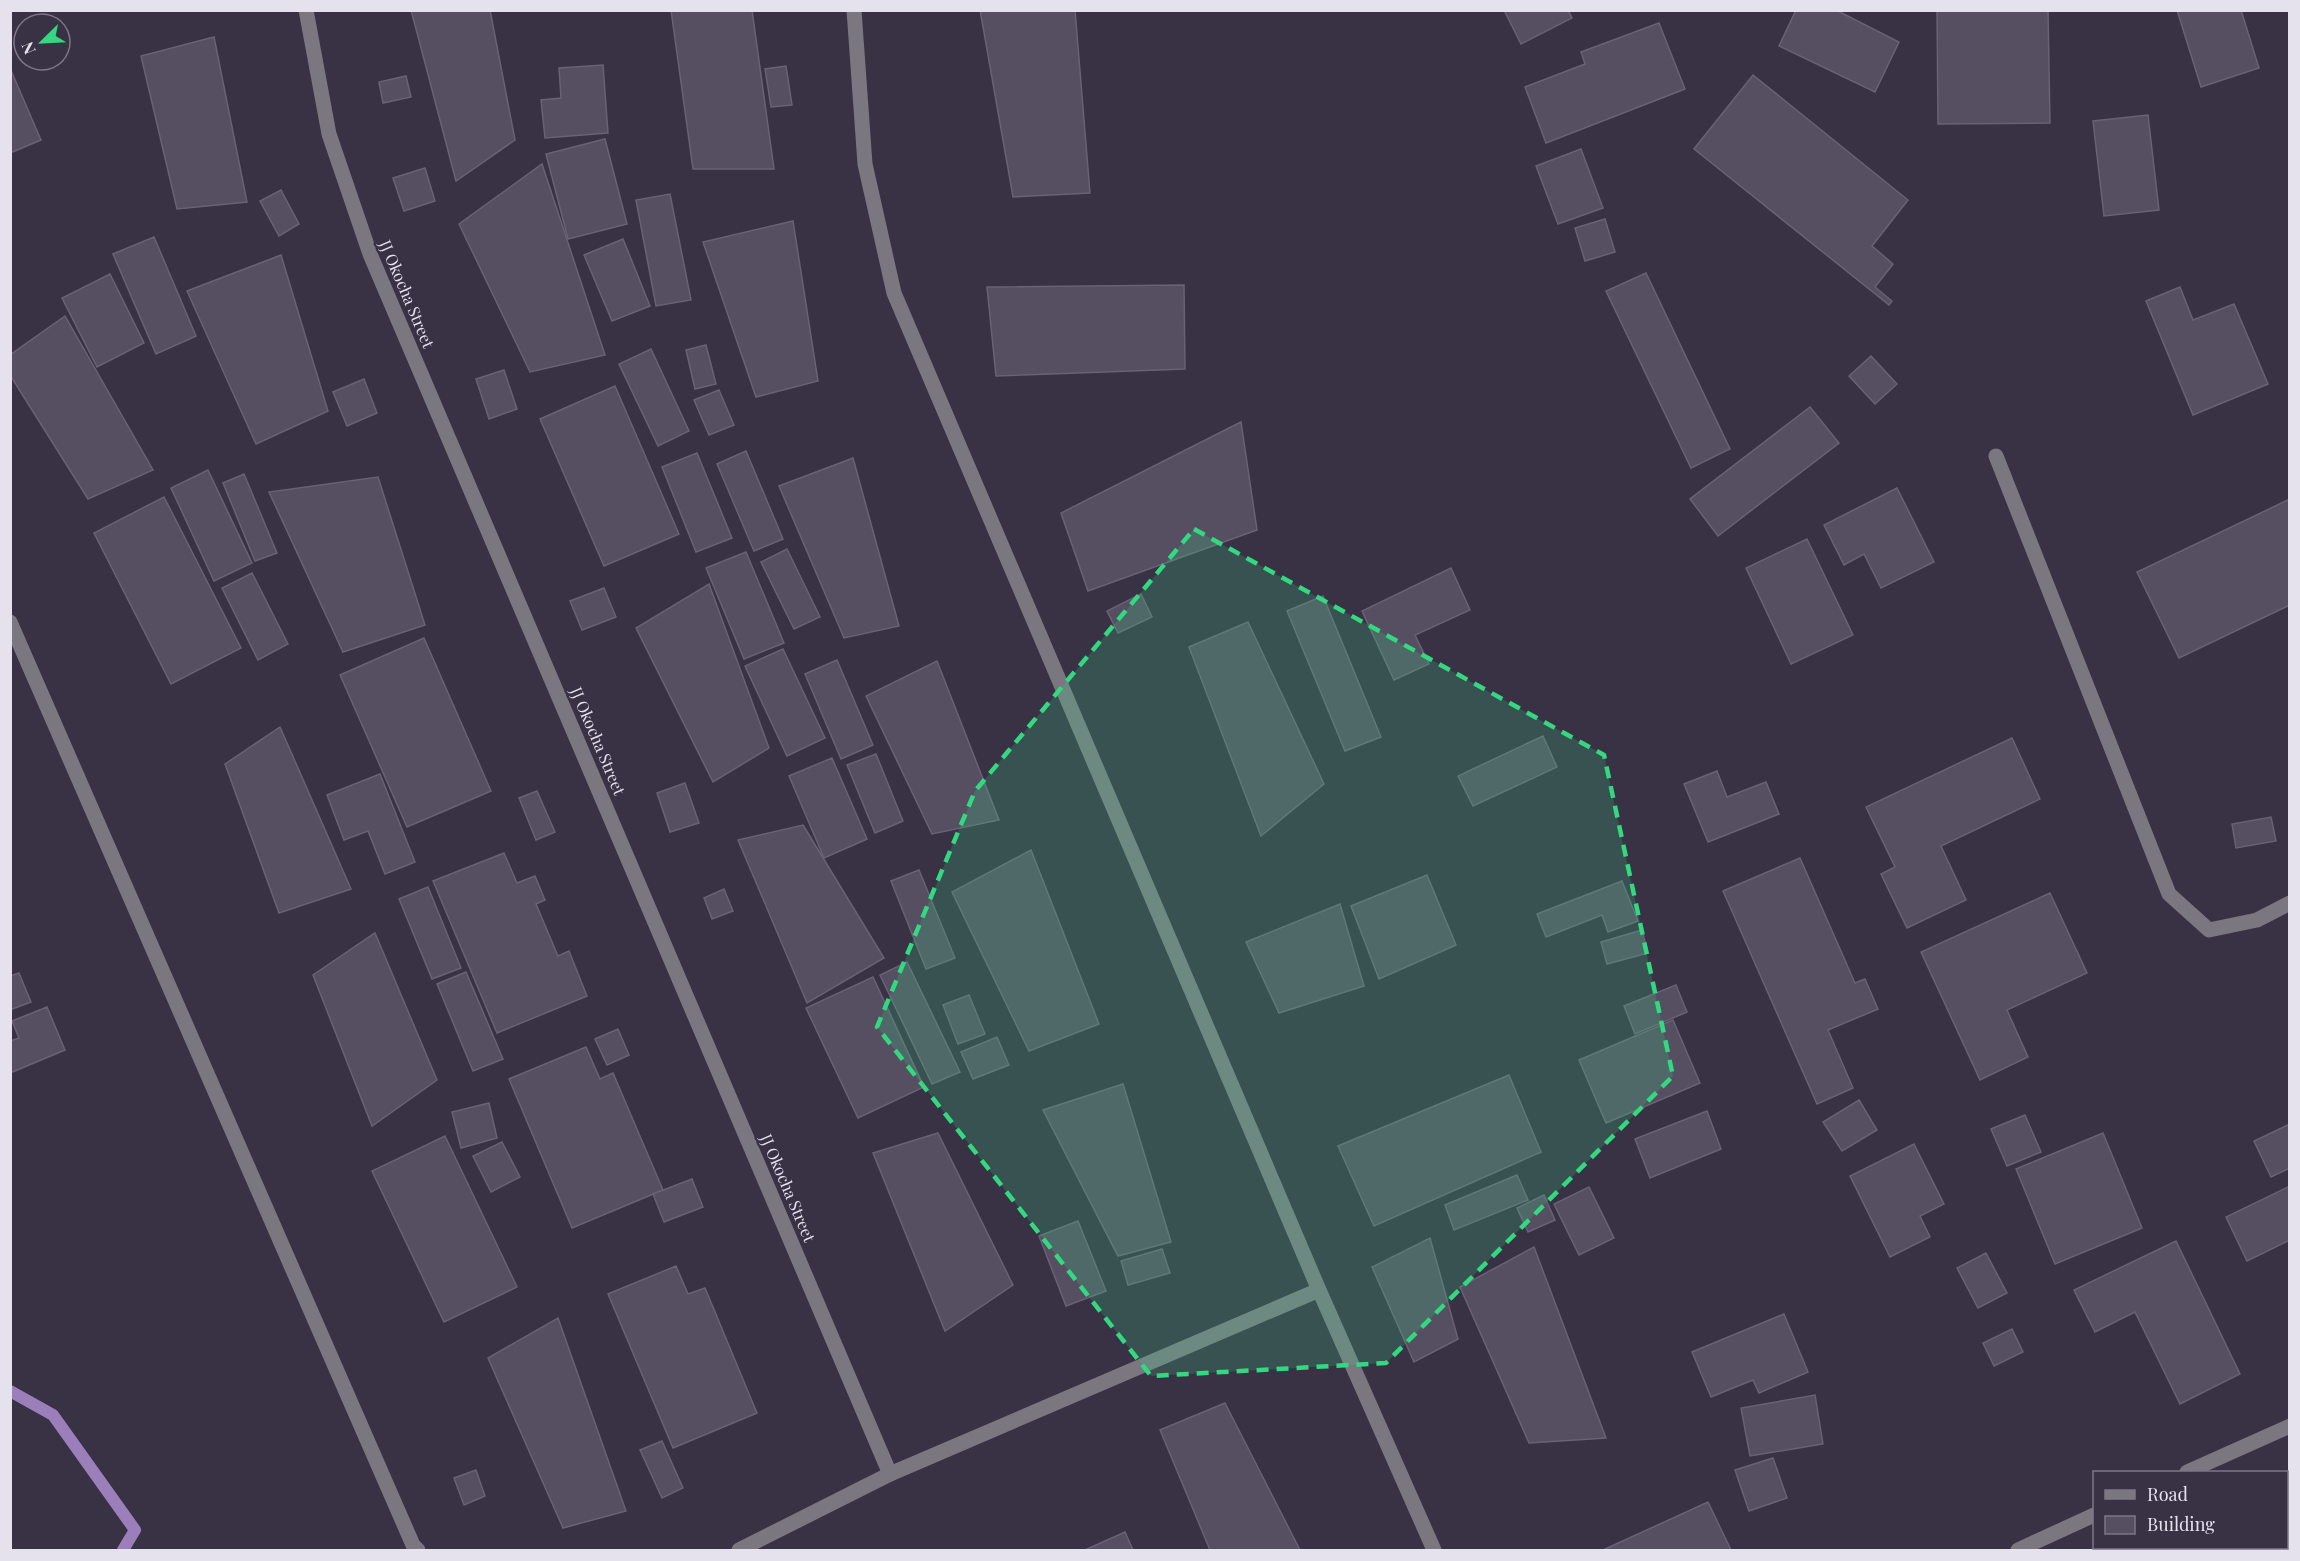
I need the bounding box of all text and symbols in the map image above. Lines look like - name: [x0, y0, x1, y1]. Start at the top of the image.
- north arrow: [12, 12, 72, 72]
- text: N: [16, 38, 40, 58]
- street label: JJ Okocha Street: [375, 236, 440, 351]
- street label: JJ Okocha Street: [566, 683, 631, 798]
- street label: JJ Okocha Street: [756, 1130, 821, 1245]
- legend: [2093, 1471, 2288, 1549]
- text: Road: [2147, 1482, 2188, 1506]
- text: Building: [2147, 1512, 2215, 1536]

